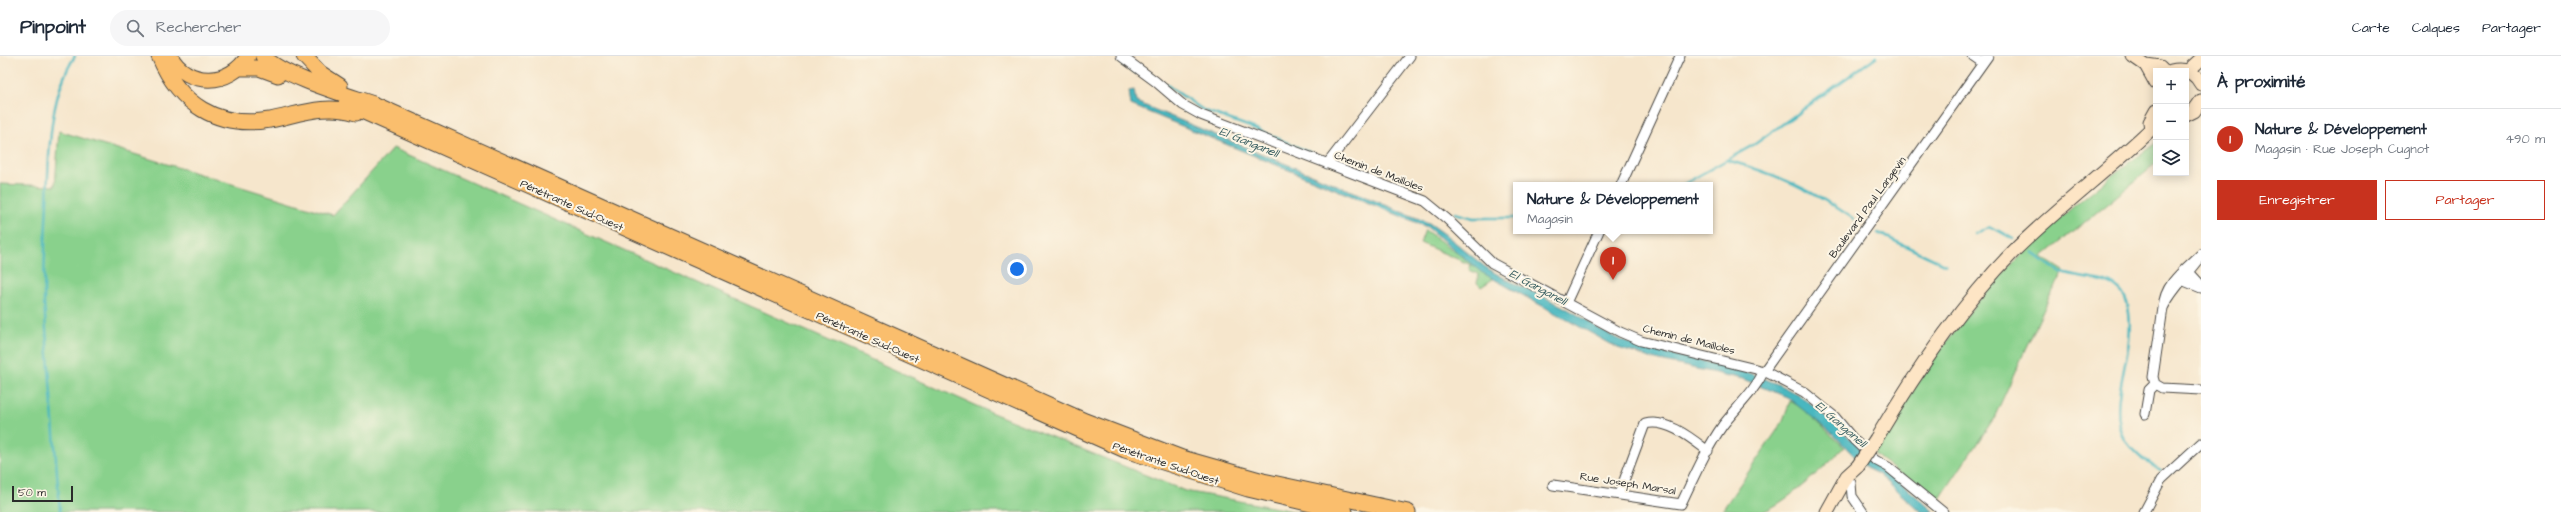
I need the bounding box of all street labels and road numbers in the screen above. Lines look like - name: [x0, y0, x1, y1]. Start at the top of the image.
- street label: Chemin de Mailloles: [1332, 148, 1426, 196]
- street label: Boulevard Paul Langevin: [1825, 153, 1910, 262]
- street label: Pénétrante Sud-Ouest: [518, 176, 626, 235]
- street label: Pénétrante Sud-Ouest: [814, 308, 922, 367]
- street label: Chemin de Mailloles: [1641, 321, 1737, 358]
- street label: Pénétrante Sud-Ouest: [1111, 438, 1221, 489]
- street label: Rue Joseph Marsal: [1579, 469, 1677, 499]

